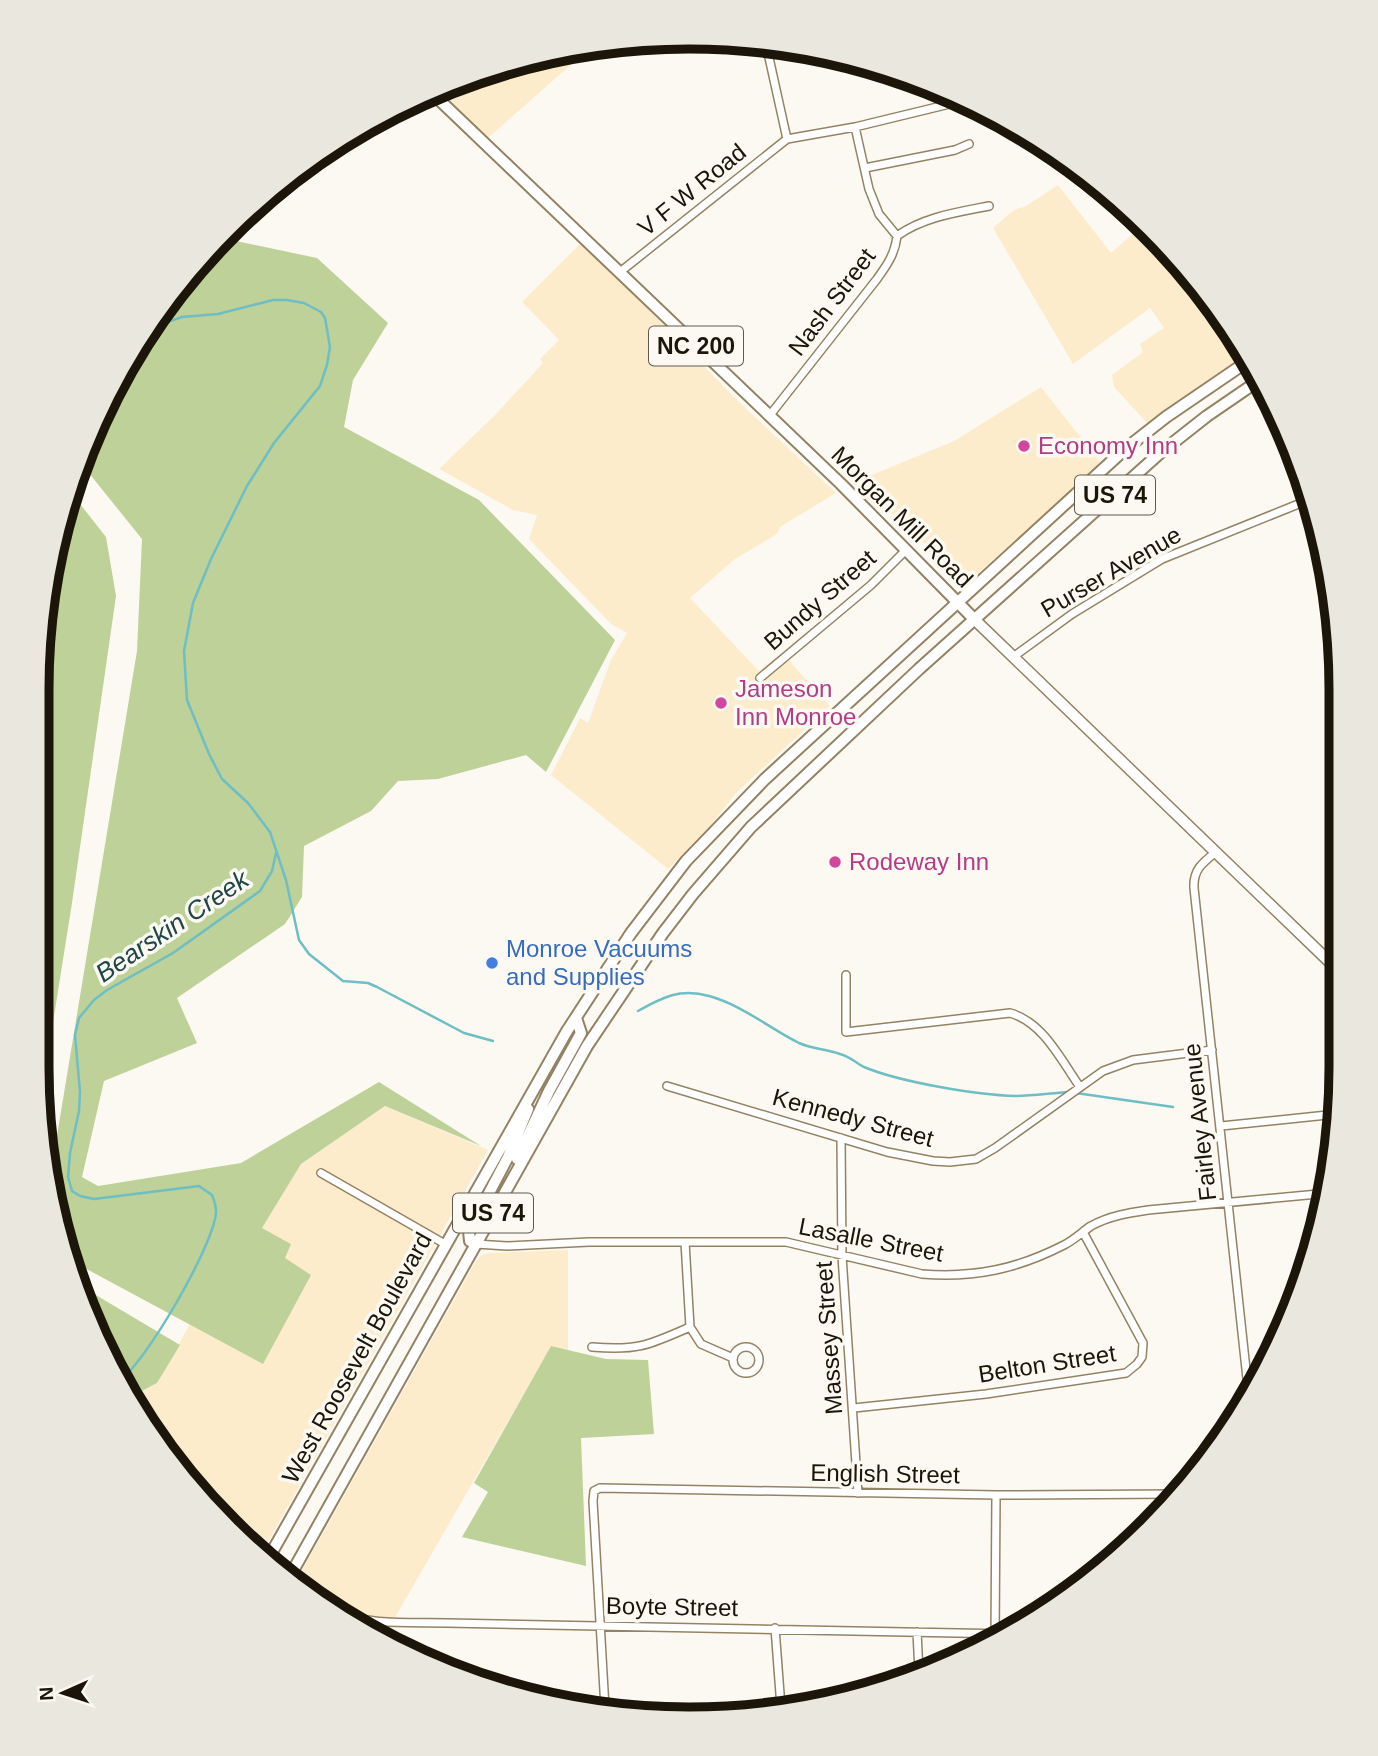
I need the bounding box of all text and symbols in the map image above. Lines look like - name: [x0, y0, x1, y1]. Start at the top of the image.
- street label: V F W Road: [632, 138, 751, 241]
- street label: Nash Street: [783, 243, 881, 360]
- road number: NC 200: [649, 326, 743, 366]
- place label: Economy Inn: [1038, 432, 1178, 459]
- marker: Economy Inn: [1016, 438, 1032, 454]
- street label: Morgan Mill Road: [826, 441, 978, 593]
- road number: US 74: [1075, 475, 1155, 514]
- street label: Purser Avenue: [1036, 521, 1185, 623]
- street label: Bundy Street: [758, 544, 881, 655]
- place label: Jameson Inn Monroe: [735, 675, 856, 730]
- marker: Jameson Inn Monroe: [713, 695, 729, 711]
- place label: Rodeway Inn: [849, 848, 989, 875]
- marker: Rodeway Inn: [827, 854, 843, 870]
- water label: Bearskin Creek: [90, 863, 256, 988]
- place label: Monroe Vacuums and Supplies: [506, 935, 692, 990]
- marker: Monroe Vacuums and Supplies: [484, 955, 500, 971]
- street label: Fairley Avenue: [1178, 1042, 1221, 1202]
- street label: Kennedy Street: [770, 1083, 937, 1152]
- road number: US 74: [453, 1194, 533, 1232]
- street label: Lasalle Street: [796, 1212, 946, 1267]
- street label: West Roosevelt Boulevard: [276, 1228, 437, 1488]
- street label: Massey Street: [810, 1260, 847, 1415]
- street label: Belton Street: [976, 1339, 1118, 1388]
- street label: English Street: [810, 1459, 960, 1488]
- street label: Boyte Street: [606, 1592, 739, 1621]
- north arrow: [28, 1658, 98, 1728]
- text: N: [36, 1686, 57, 1701]

